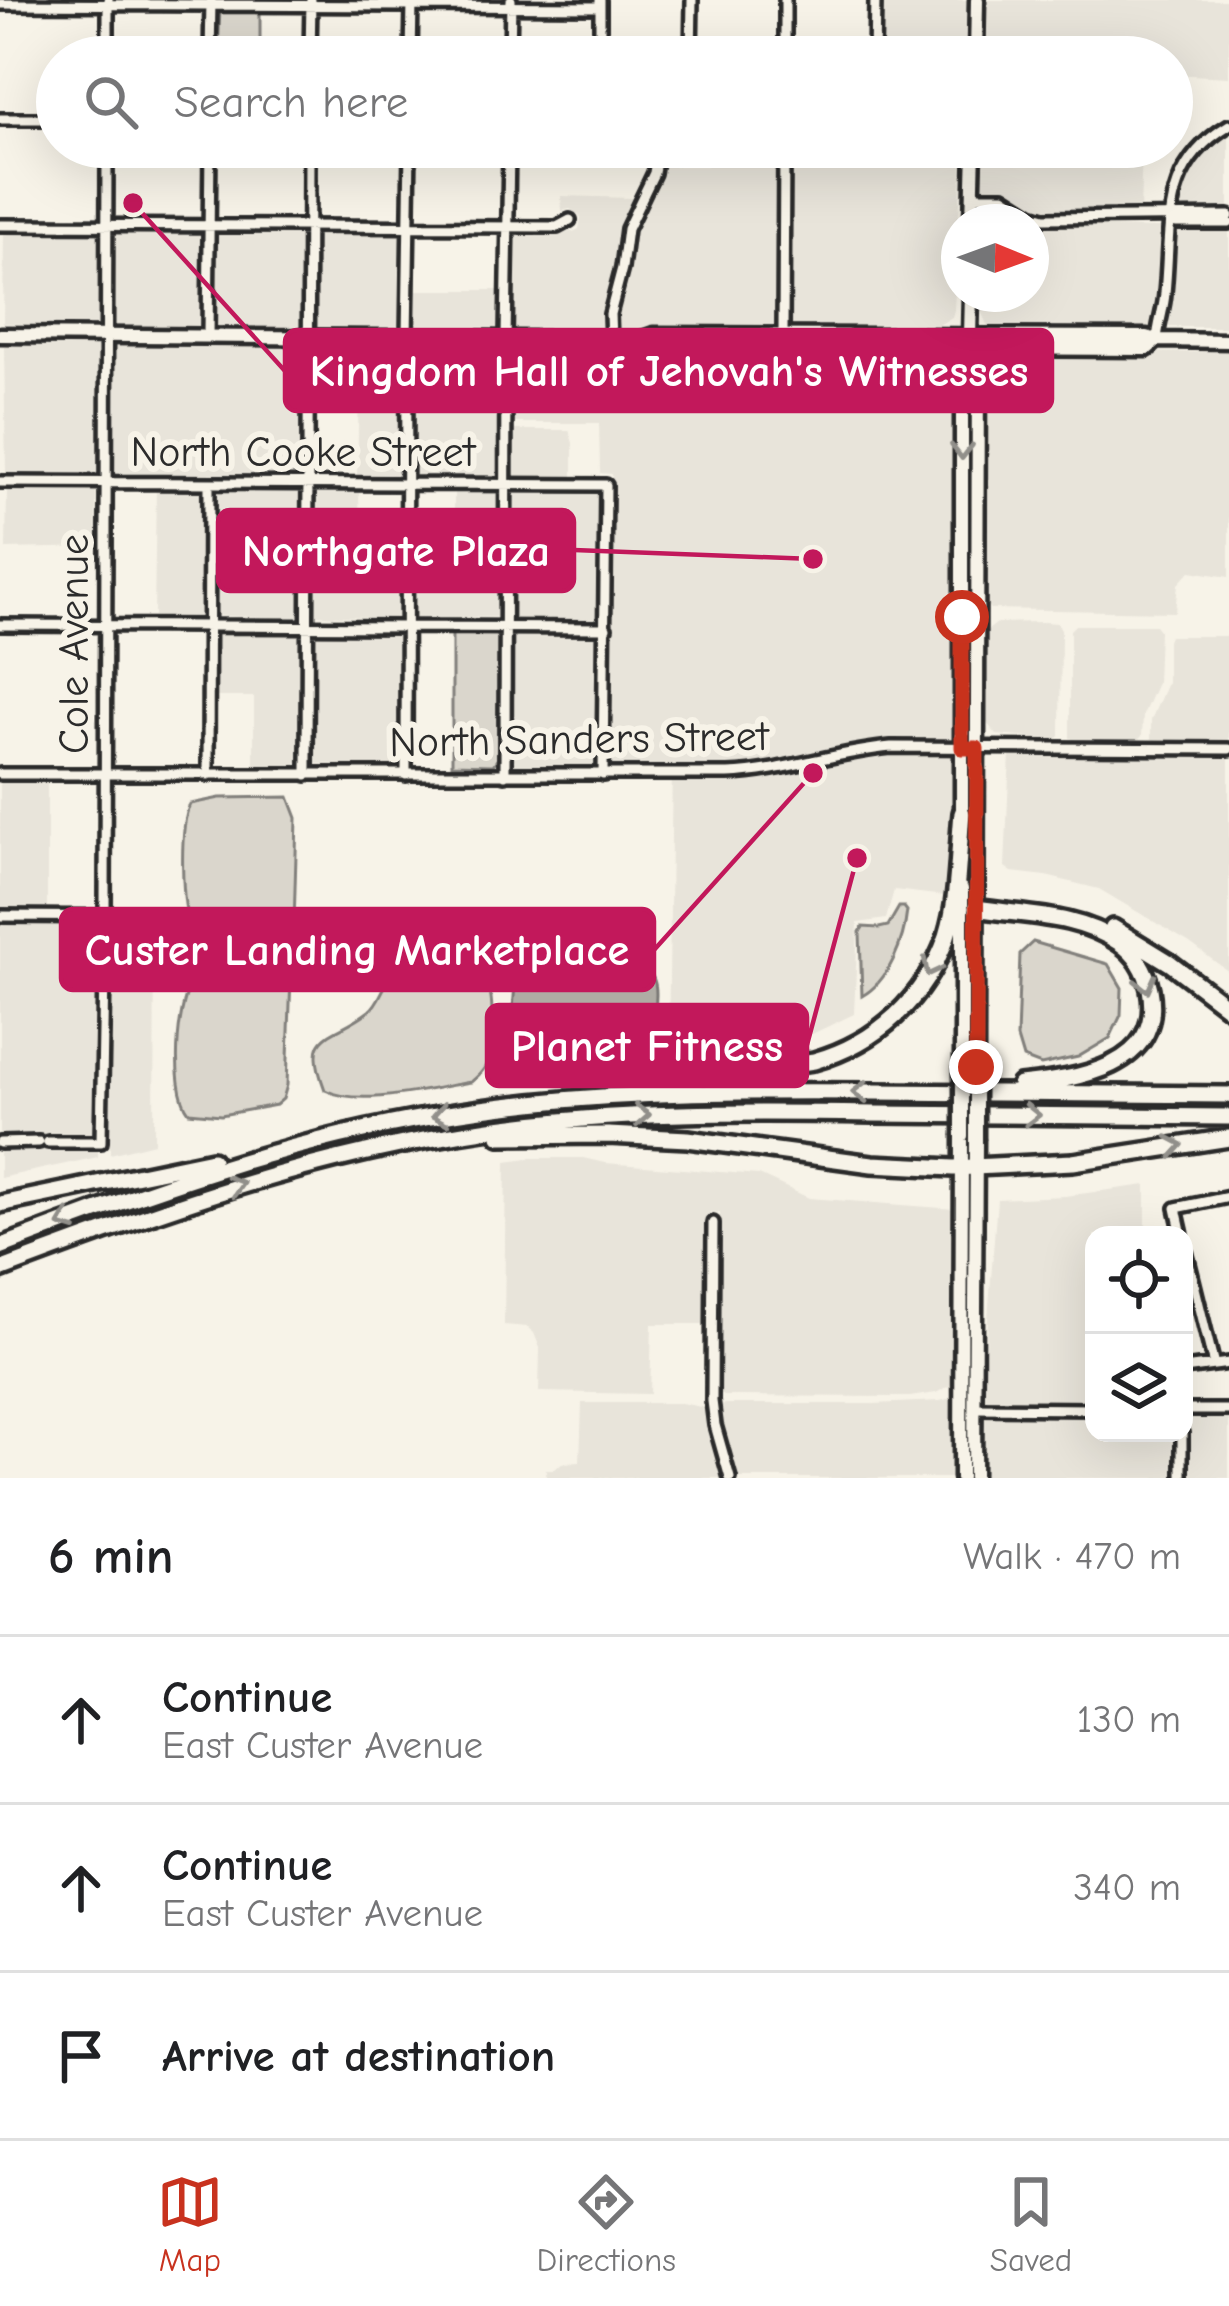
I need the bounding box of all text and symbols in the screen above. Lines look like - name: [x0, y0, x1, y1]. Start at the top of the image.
- search box: [36, 36, 1193, 168]
- icon: search: [78, 69, 144, 135]
- text: Search here: [174, 76, 408, 128]
- north arrow: [941, 204, 1049, 312]
- callout: Kingdom Hall of Jehovah's Witnesses: [285, 330, 1052, 411]
- text: Kingdom Hall of Jehovah's Witnesses: [309, 345, 1029, 397]
- street label: North Cooke Street: [131, 428, 477, 477]
- one-way arrow: [949, 443, 975, 461]
- callout: Northgate Plaza: [218, 510, 574, 591]
- text: Northgate Plaza: [242, 525, 550, 577]
- street label: Cole Avenue: [50, 534, 99, 754]
- route start: [935, 590, 989, 644]
- street label: North Sanders Street: [389, 712, 771, 767]
- callout: Custer Landing Marketplace: [61, 909, 654, 990]
- text: Custer Landing Marketplace: [85, 924, 629, 976]
- one-way arrow: [923, 955, 946, 977]
- one-way arrow: [1132, 974, 1157, 994]
- callout: Planet Fitness: [487, 1005, 807, 1086]
- text: Planet Fitness: [511, 1020, 783, 1072]
- route end: [949, 1040, 1003, 1094]
- one-way arrow: [850, 1079, 868, 1105]
- one-way arrow: [431, 1102, 451, 1127]
- one-way arrow: [633, 1102, 652, 1128]
- one-way arrow: [1024, 1102, 1042, 1128]
- one-way arrow: [1165, 1134, 1185, 1160]
- one-way arrow: [225, 1174, 246, 1199]
- one-way arrow: [56, 1207, 77, 1232]
- map controls: [1085, 1226, 1193, 1442]
- button: locate: [1085, 1226, 1193, 1334]
- button: layers: [1085, 1334, 1193, 1442]
- text: 6 min: [48, 1527, 174, 1586]
- text: Walk · 470 m: [963, 1534, 1181, 1579]
- text: Continue: [162, 1671, 332, 1723]
- icon: ahead: [48, 1687, 114, 1753]
- text: 130 m: [1077, 1697, 1181, 1742]
- text: East Custer Avenue: [162, 1723, 483, 1768]
- text: Continue: [162, 1839, 332, 1891]
- icon: ahead: [48, 1855, 114, 1921]
- text: 340 m: [1073, 1865, 1181, 1910]
- text: East Custer Avenue: [162, 1891, 483, 1936]
- icon: arrive: [48, 2023, 114, 2089]
- text: Arrive at destination: [162, 2030, 555, 2082]
- tab: Map: [157, 2169, 223, 2279]
- tab: Directions: [537, 2169, 676, 2279]
- tab: Saved: [990, 2169, 1072, 2279]

